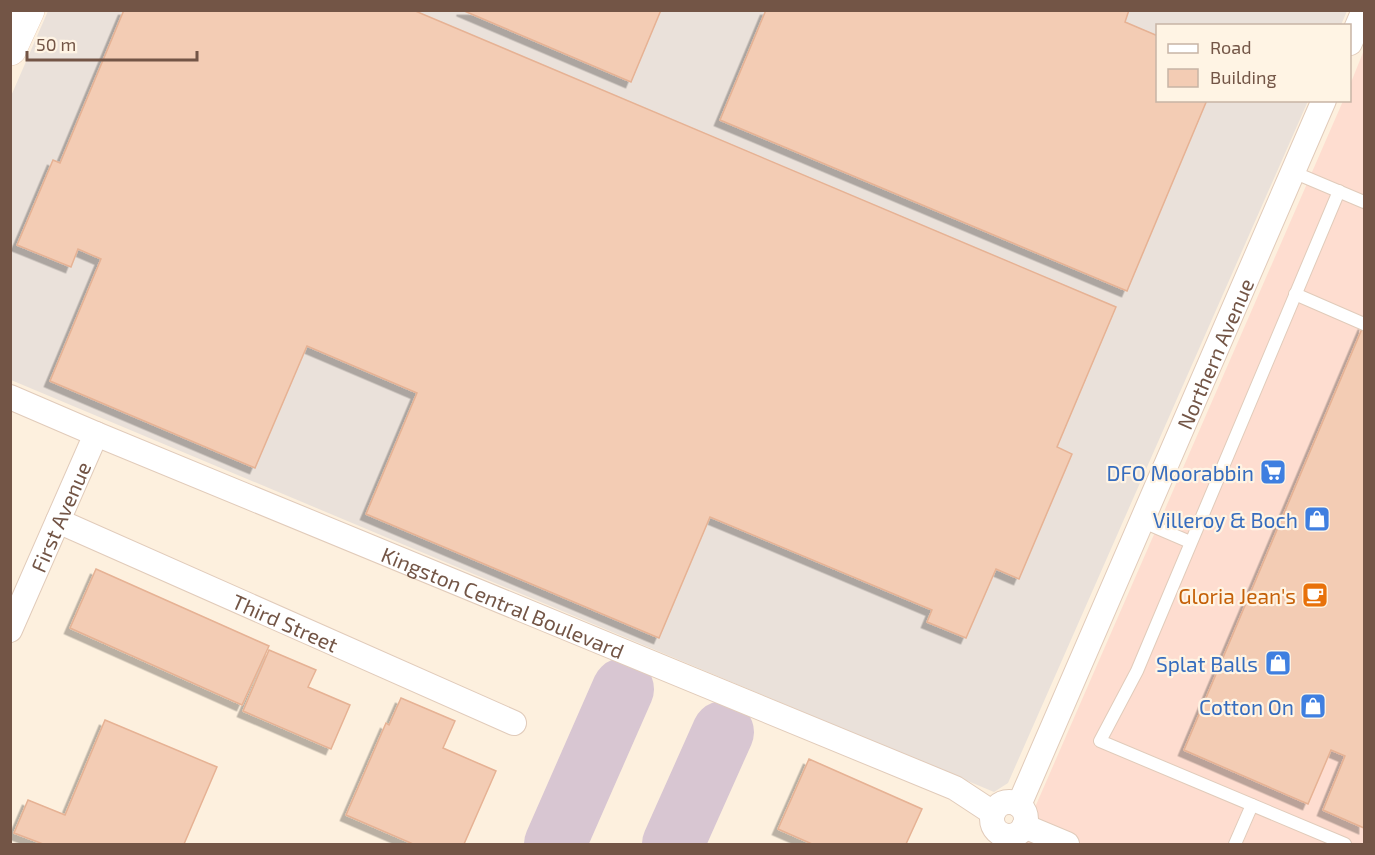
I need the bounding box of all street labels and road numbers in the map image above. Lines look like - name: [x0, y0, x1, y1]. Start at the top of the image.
- street label: Northern Avenue: [1171, 274, 1258, 433]
- street label: First Avenue: [25, 457, 95, 576]
- street label: Kingston Central Boulevard: [378, 541, 628, 663]
- street label: Third Street: [229, 588, 342, 656]

